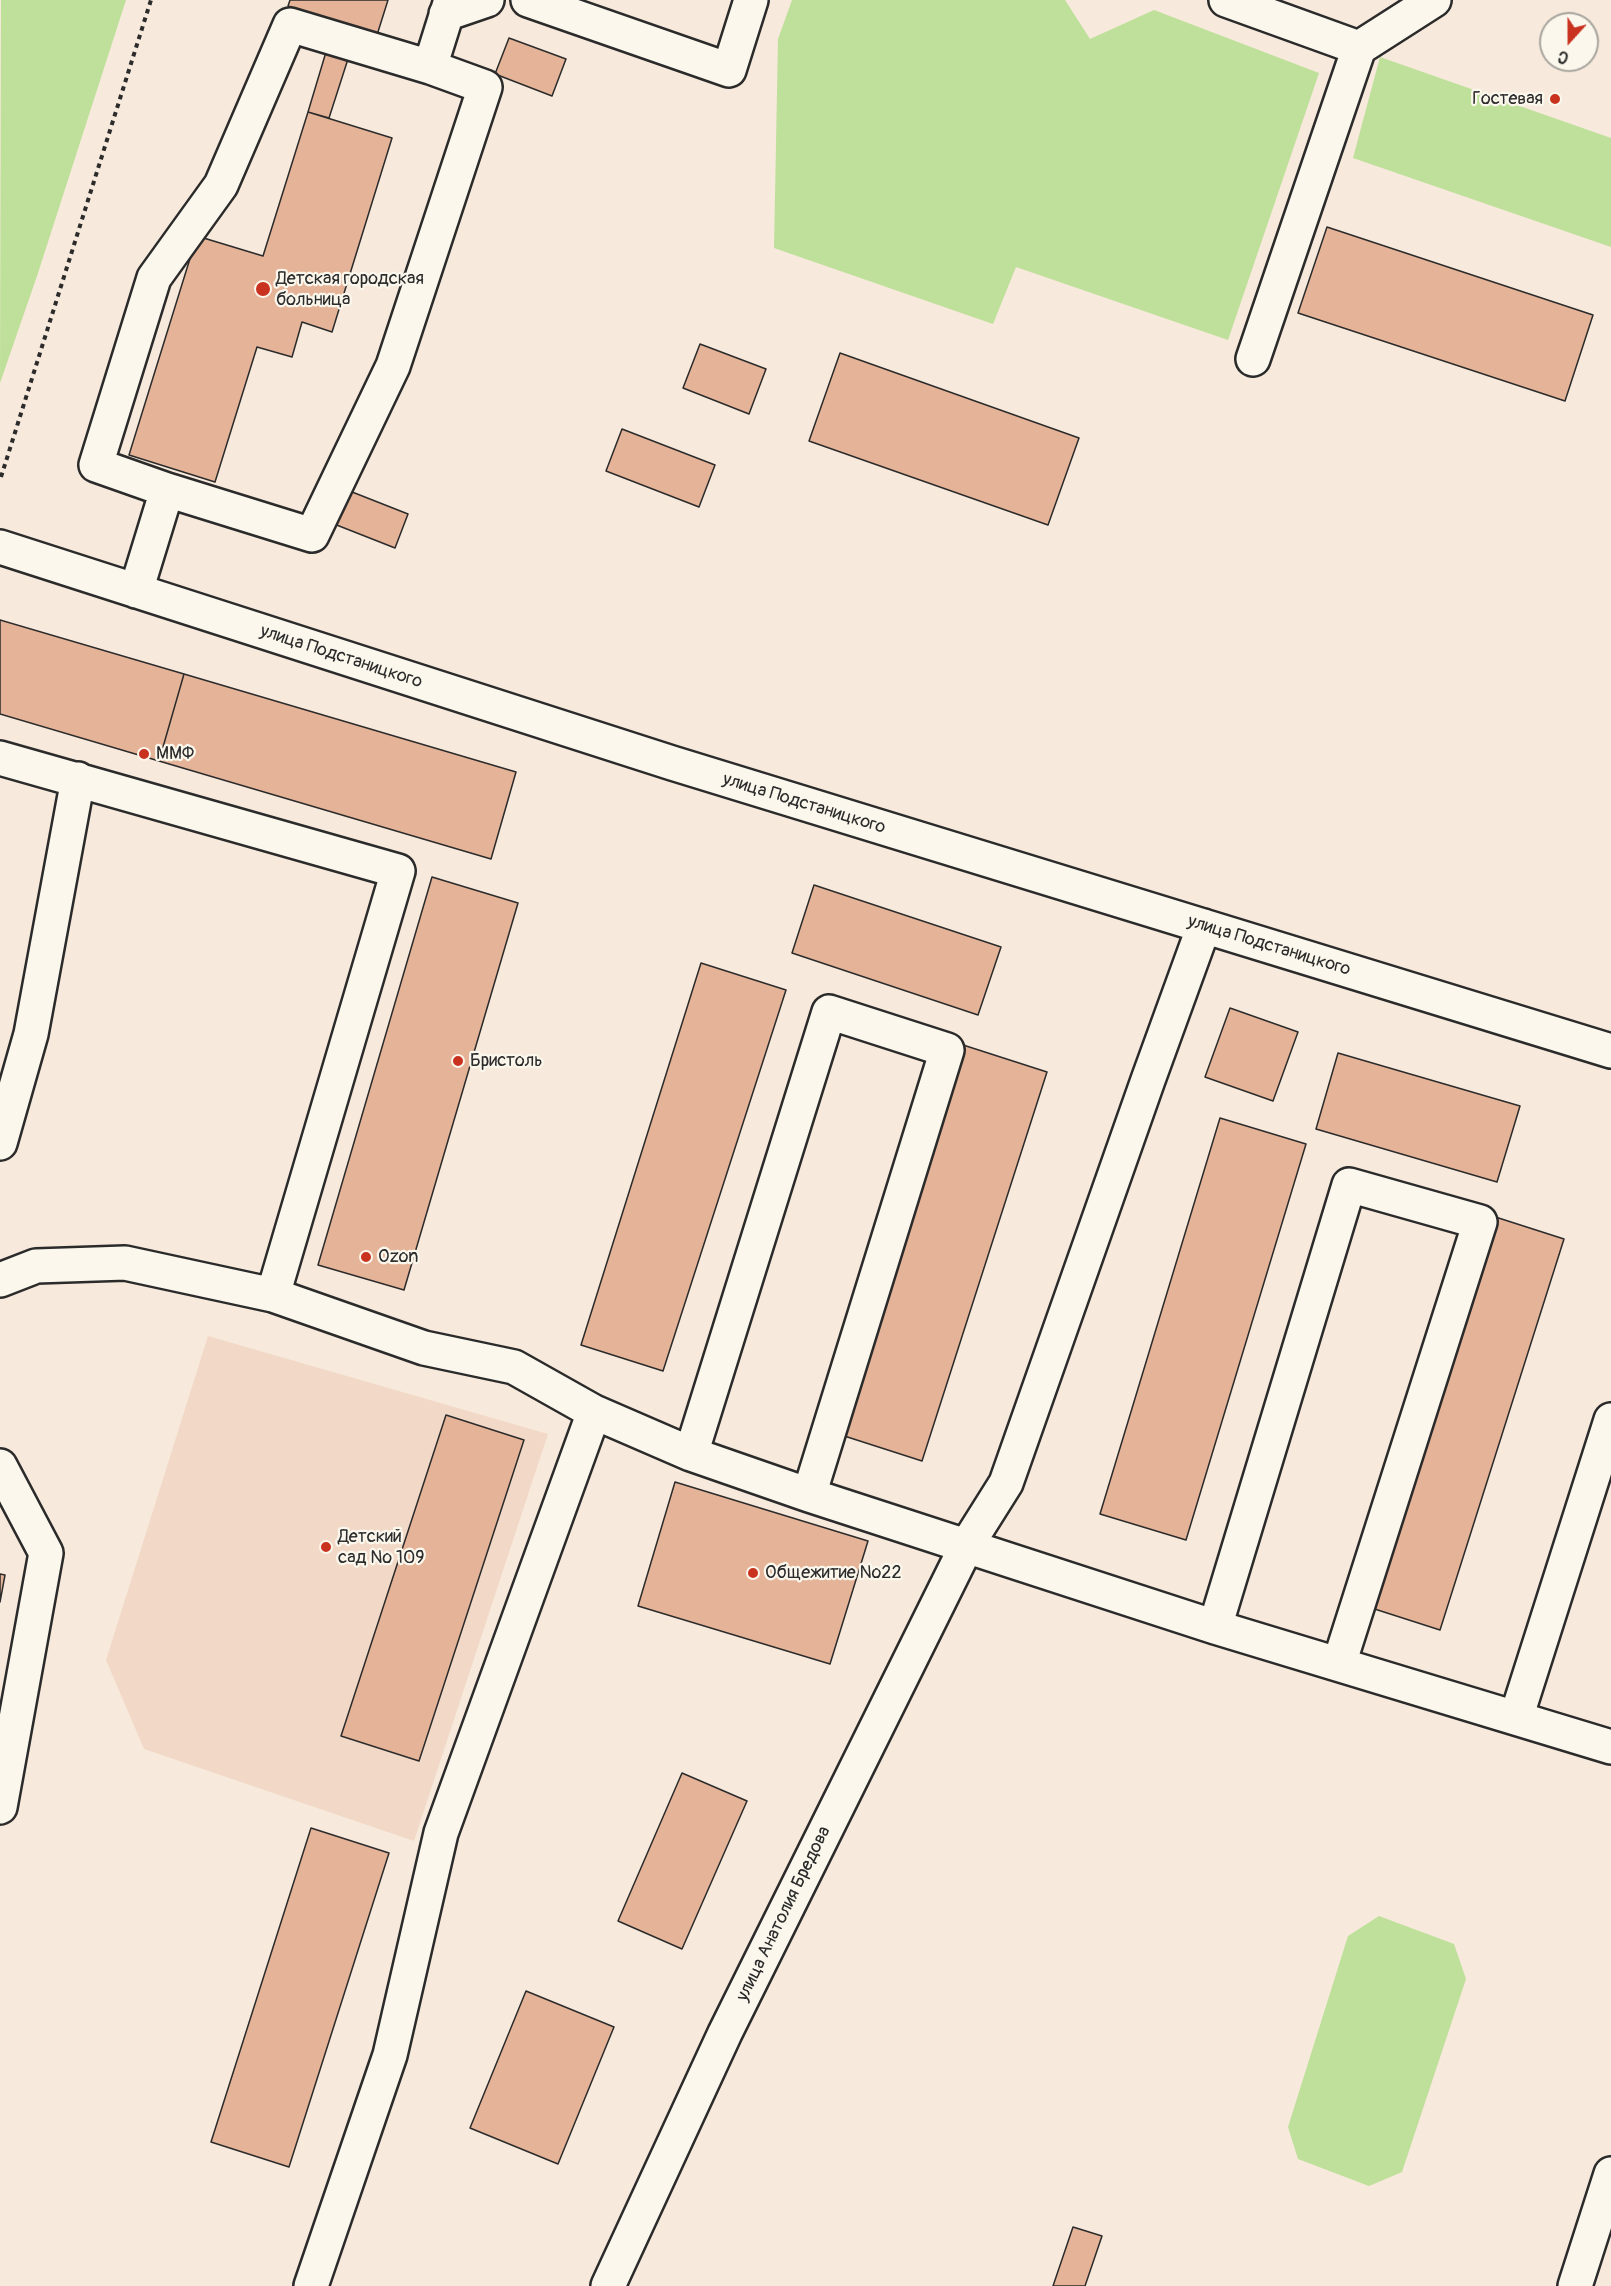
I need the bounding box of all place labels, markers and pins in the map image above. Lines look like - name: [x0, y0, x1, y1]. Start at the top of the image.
- place label: Гостевая: [1472, 88, 1543, 110]
- marker: Гостевая: [1548, 92, 1562, 106]
- place label: Детская городская больница: [276, 268, 424, 310]
- marker: Детская городская больница: [254, 280, 272, 298]
- place label: ММФ: [156, 743, 194, 765]
- marker: ММФ: [137, 747, 151, 761]
- place label: Бристоль: [470, 1050, 543, 1072]
- marker: Бристоль: [451, 1054, 465, 1068]
- place label: Ozon: [378, 1246, 418, 1268]
- marker: Ozon: [359, 1250, 373, 1264]
- place label: Детский сад № 109: [338, 1526, 425, 1568]
- marker: Детский сад № 109: [319, 1540, 333, 1554]
- place label: Общежитие №22: [765, 1562, 901, 1584]
- marker: Общежитие №22: [746, 1566, 760, 1580]

